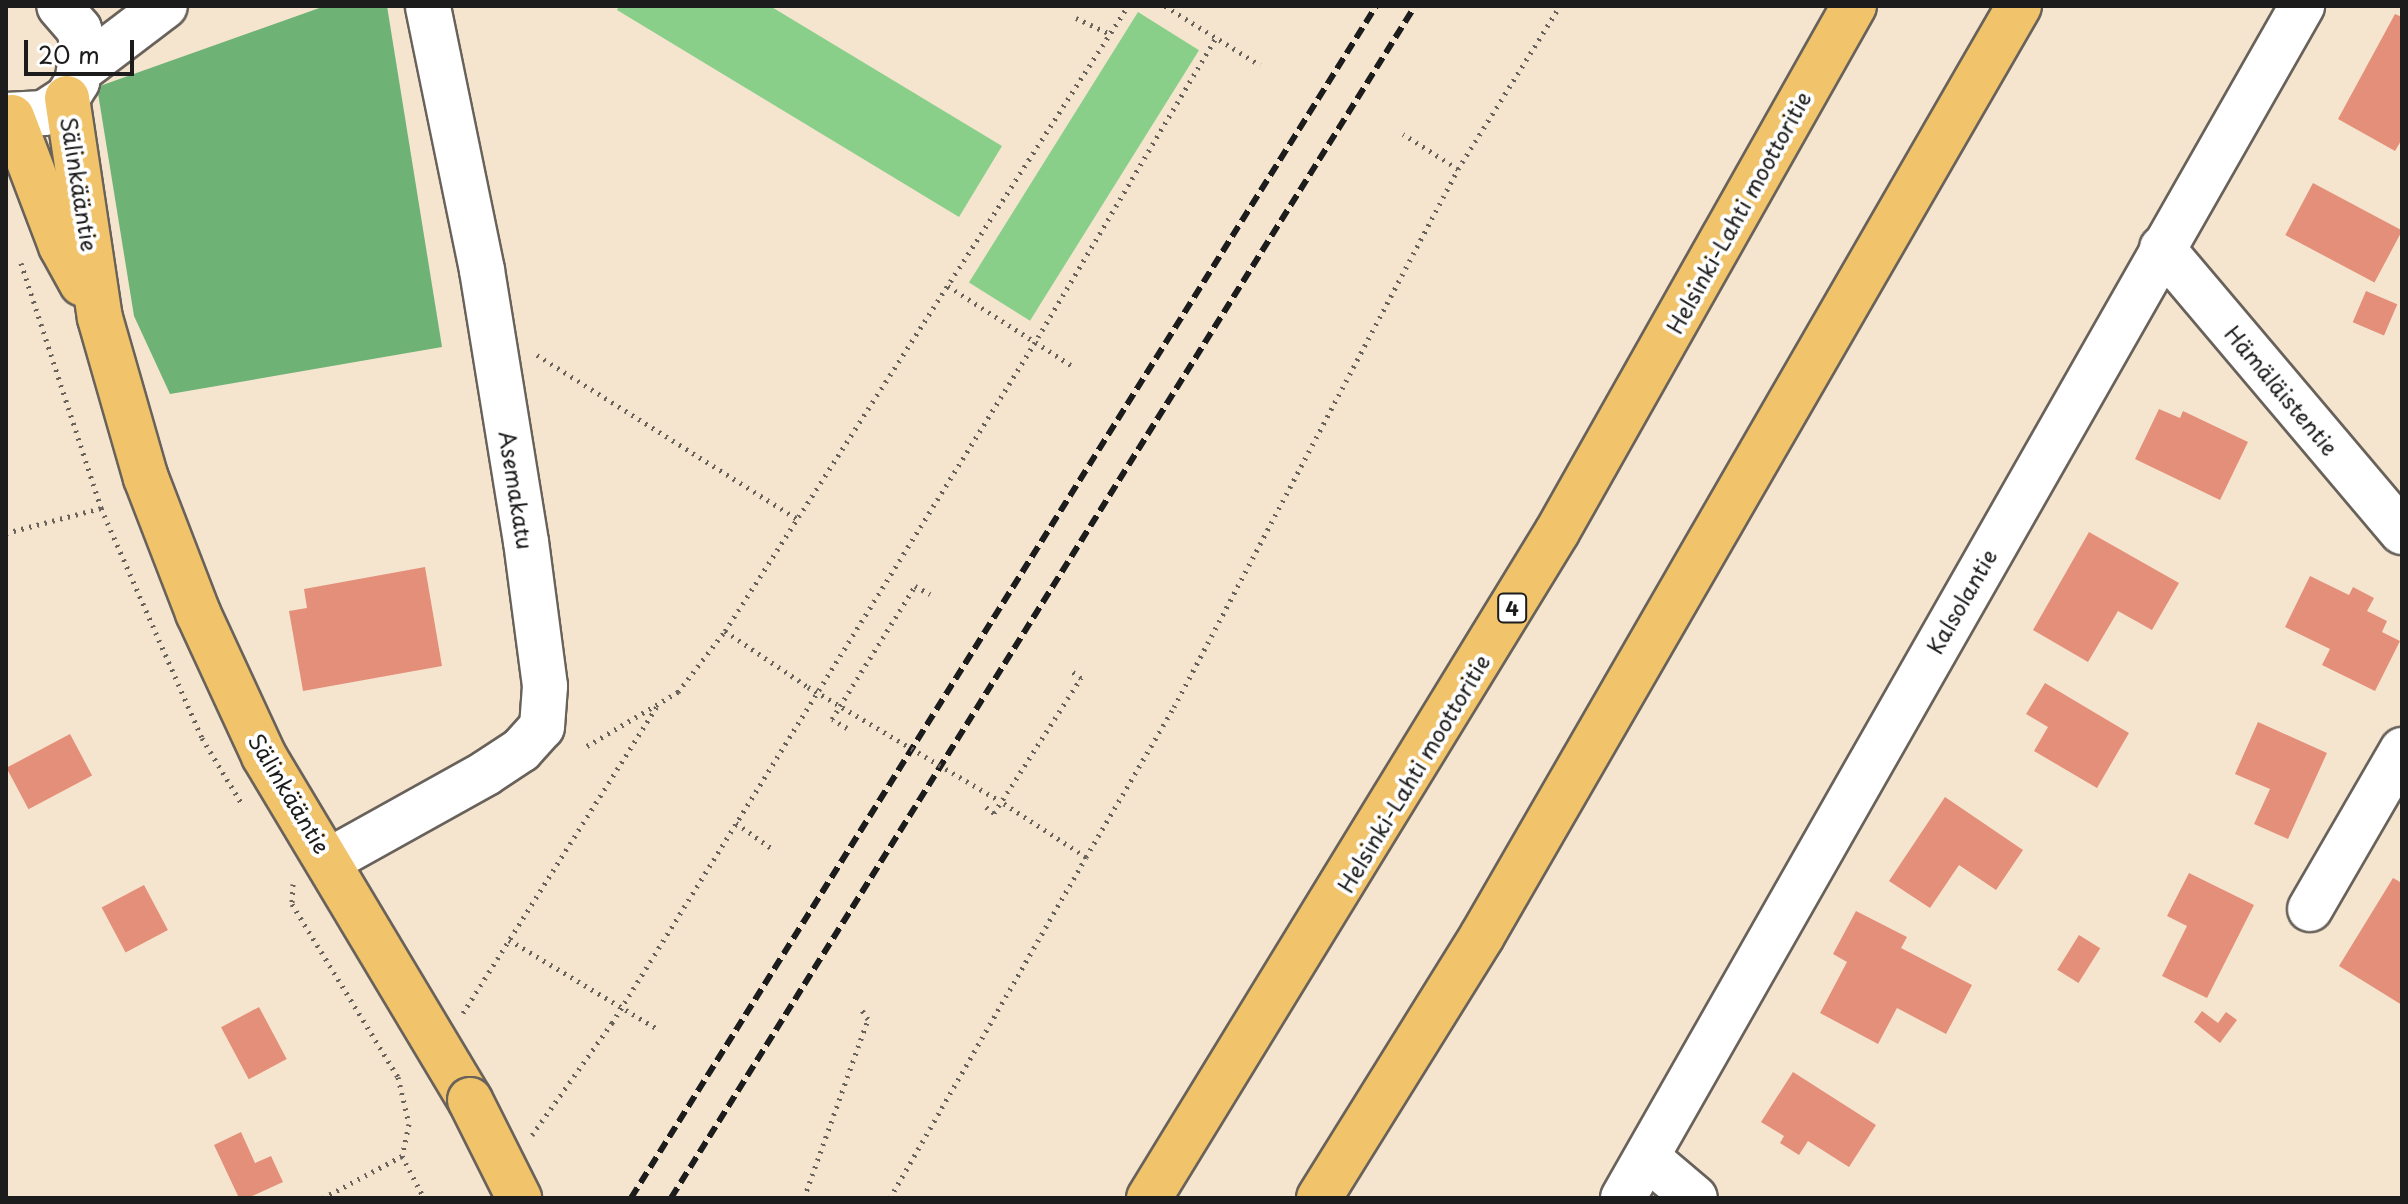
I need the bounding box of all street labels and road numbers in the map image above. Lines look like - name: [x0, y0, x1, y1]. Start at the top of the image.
- street label: Helsinki-Lahti moottoritie: [1660, 86, 1816, 338]
- street label: Sälinkääntie: [56, 115, 104, 253]
- street label: Hämäläistentie: [2220, 320, 2344, 460]
- street label: Asemakatu: [495, 429, 539, 551]
- street label: Kalsolantie: [1920, 544, 2002, 658]
- road number: 4: [1496, 592, 1528, 624]
- street label: Helsinki-Lahti moottoritie: [1331, 649, 1495, 897]
- street label: Sälinkääntie: [244, 728, 336, 858]

